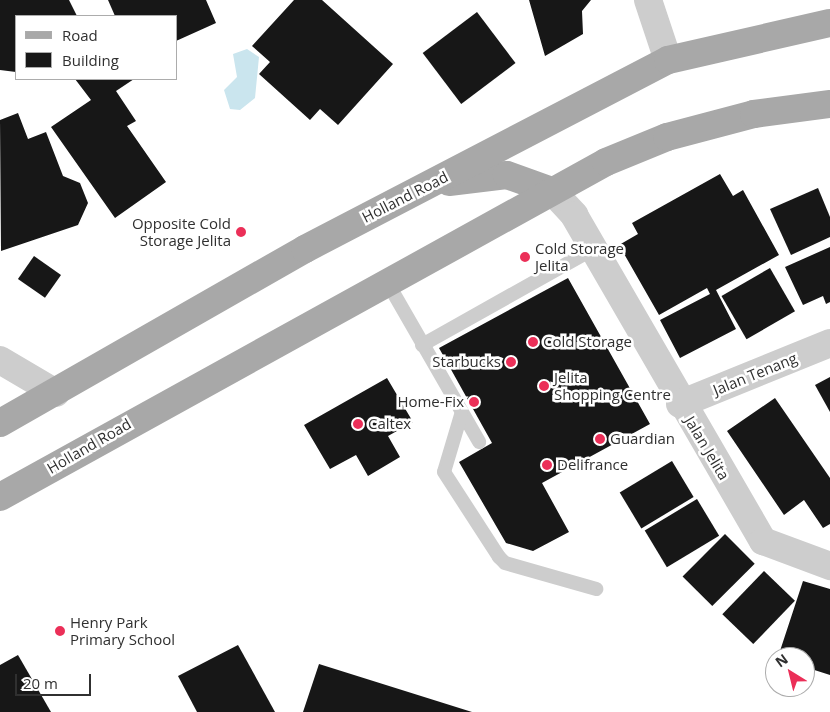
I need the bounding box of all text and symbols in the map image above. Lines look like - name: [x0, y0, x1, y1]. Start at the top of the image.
- legend: [15, 15, 178, 80]
- text: Road: [62, 25, 98, 45]
- text: Building: [62, 50, 119, 70]
- street label: Holland Road: [359, 168, 451, 226]
- place label: Opposite Cold Storage Jelita: [132, 214, 231, 249]
- marker: Opposite Cold Storage Jelita: [235, 226, 247, 238]
- place label: Cold Storage Jelita: [535, 239, 624, 274]
- marker: Cold Storage Jelita: [519, 251, 531, 263]
- place label: Cold Storage: [543, 333, 632, 351]
- marker: Cold Storage: [527, 336, 539, 348]
- street label: Jalan Tenang: [710, 349, 800, 399]
- place label: Starbucks: [432, 353, 501, 371]
- marker: Starbucks: [505, 356, 517, 368]
- place label: Jelita Shopping Centre: [554, 368, 671, 403]
- marker: Jelita Shopping Centre: [538, 380, 550, 392]
- place label: Home-Fix: [397, 393, 464, 411]
- marker: Home-Fix: [468, 396, 480, 408]
- street label: Jalan Jelita: [681, 413, 733, 483]
- street label: Holland Road: [44, 415, 134, 477]
- place label: Caltex: [368, 415, 411, 433]
- marker: Caltex: [352, 418, 364, 430]
- place label: Guardian: [610, 430, 675, 448]
- marker: Guardian: [594, 433, 606, 445]
- place label: Delifrance: [557, 456, 628, 474]
- marker: Delifrance: [541, 459, 553, 471]
- place label: Henry Park Primary School: [70, 613, 175, 648]
- marker: Henry Park Primary School: [54, 625, 66, 637]
- north arrow: [765, 647, 815, 697]
- text: N: [771, 649, 792, 671]
- scale bar: [18, 664, 94, 696]
- text: 20 m: [23, 673, 58, 693]

